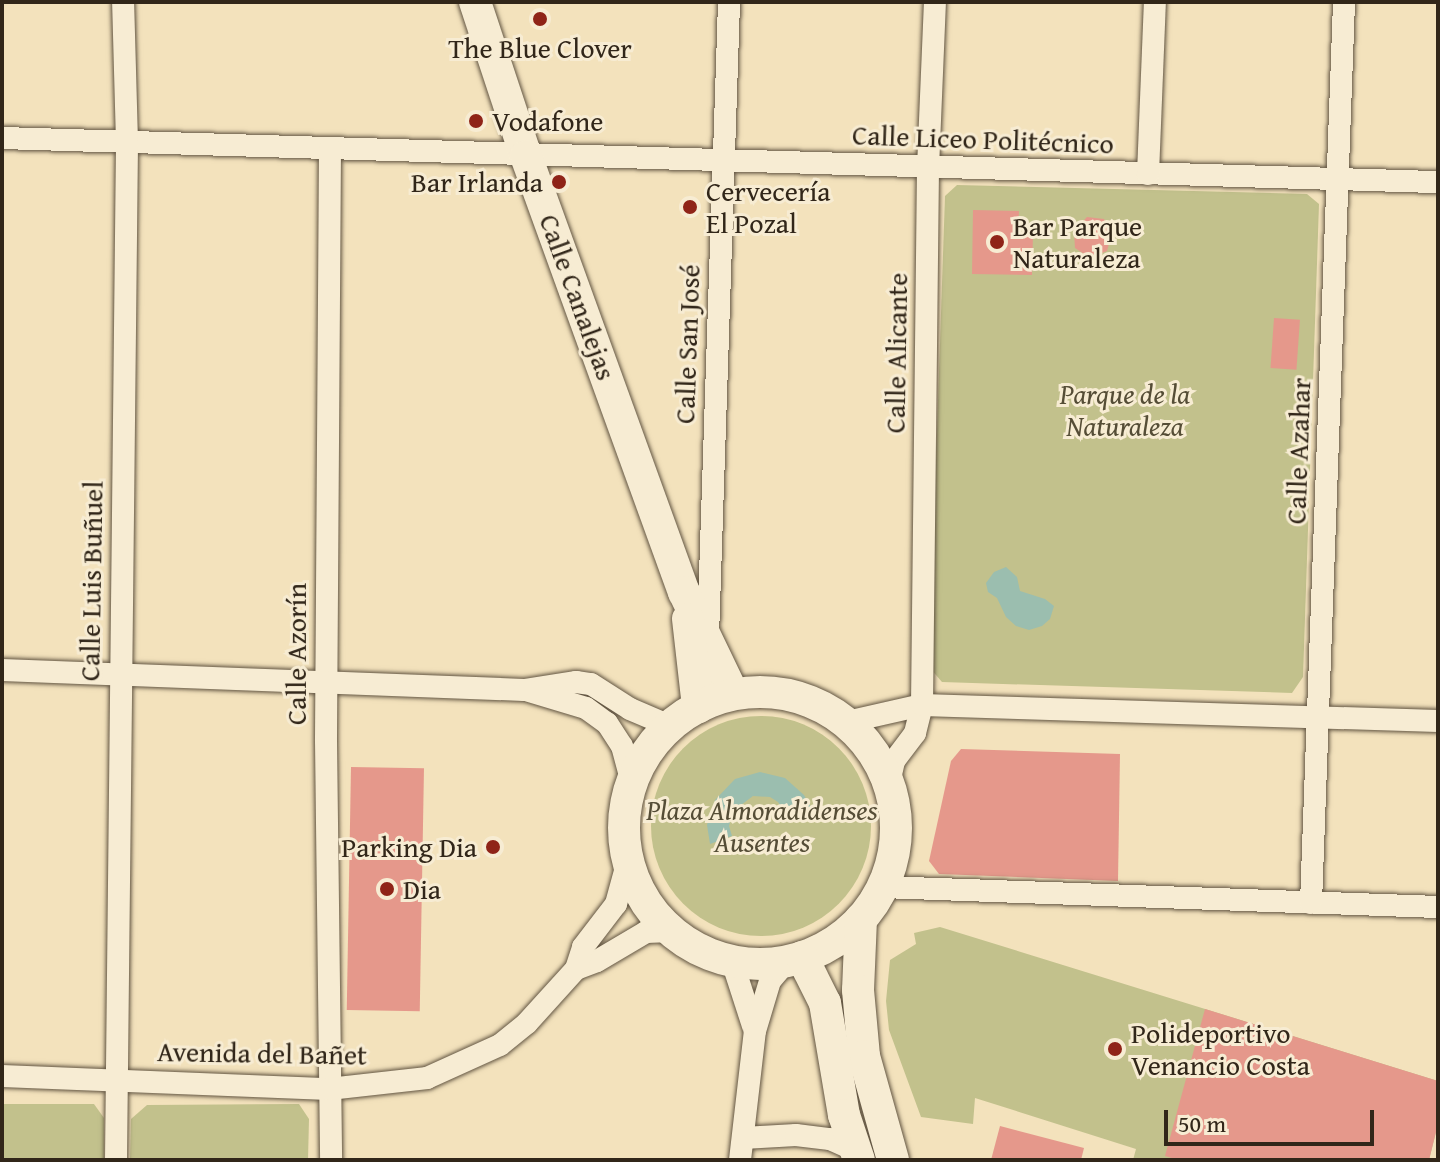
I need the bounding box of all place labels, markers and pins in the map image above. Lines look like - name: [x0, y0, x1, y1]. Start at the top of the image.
- marker: The Blue Clover: [531, 10, 549, 28]
- place label: The Blue Clover: [448, 31, 632, 65]
- place label: Vodafone: [492, 104, 603, 138]
- marker: Vodafone: [467, 112, 485, 130]
- place label: Bar Irlanda: [411, 165, 543, 199]
- marker: Bar Irlanda: [550, 173, 568, 191]
- place label: Cervecería El Pozal: [706, 174, 830, 240]
- marker: Cervecería El Pozal: [681, 198, 699, 216]
- place label: Bar Parque Naturaleza: [1013, 209, 1142, 275]
- marker: Bar Parque Naturaleza: [988, 233, 1006, 251]
- place label: Parking Dia: [341, 830, 477, 864]
- marker: Parking Dia: [484, 838, 502, 856]
- place label: Dia: [403, 872, 441, 906]
- marker: Dia: [378, 880, 396, 898]
- place label: Polideportivo Venancio Costa: [1131, 1016, 1310, 1082]
- marker: Polideportivo Venancio Costa: [1106, 1040, 1124, 1058]

